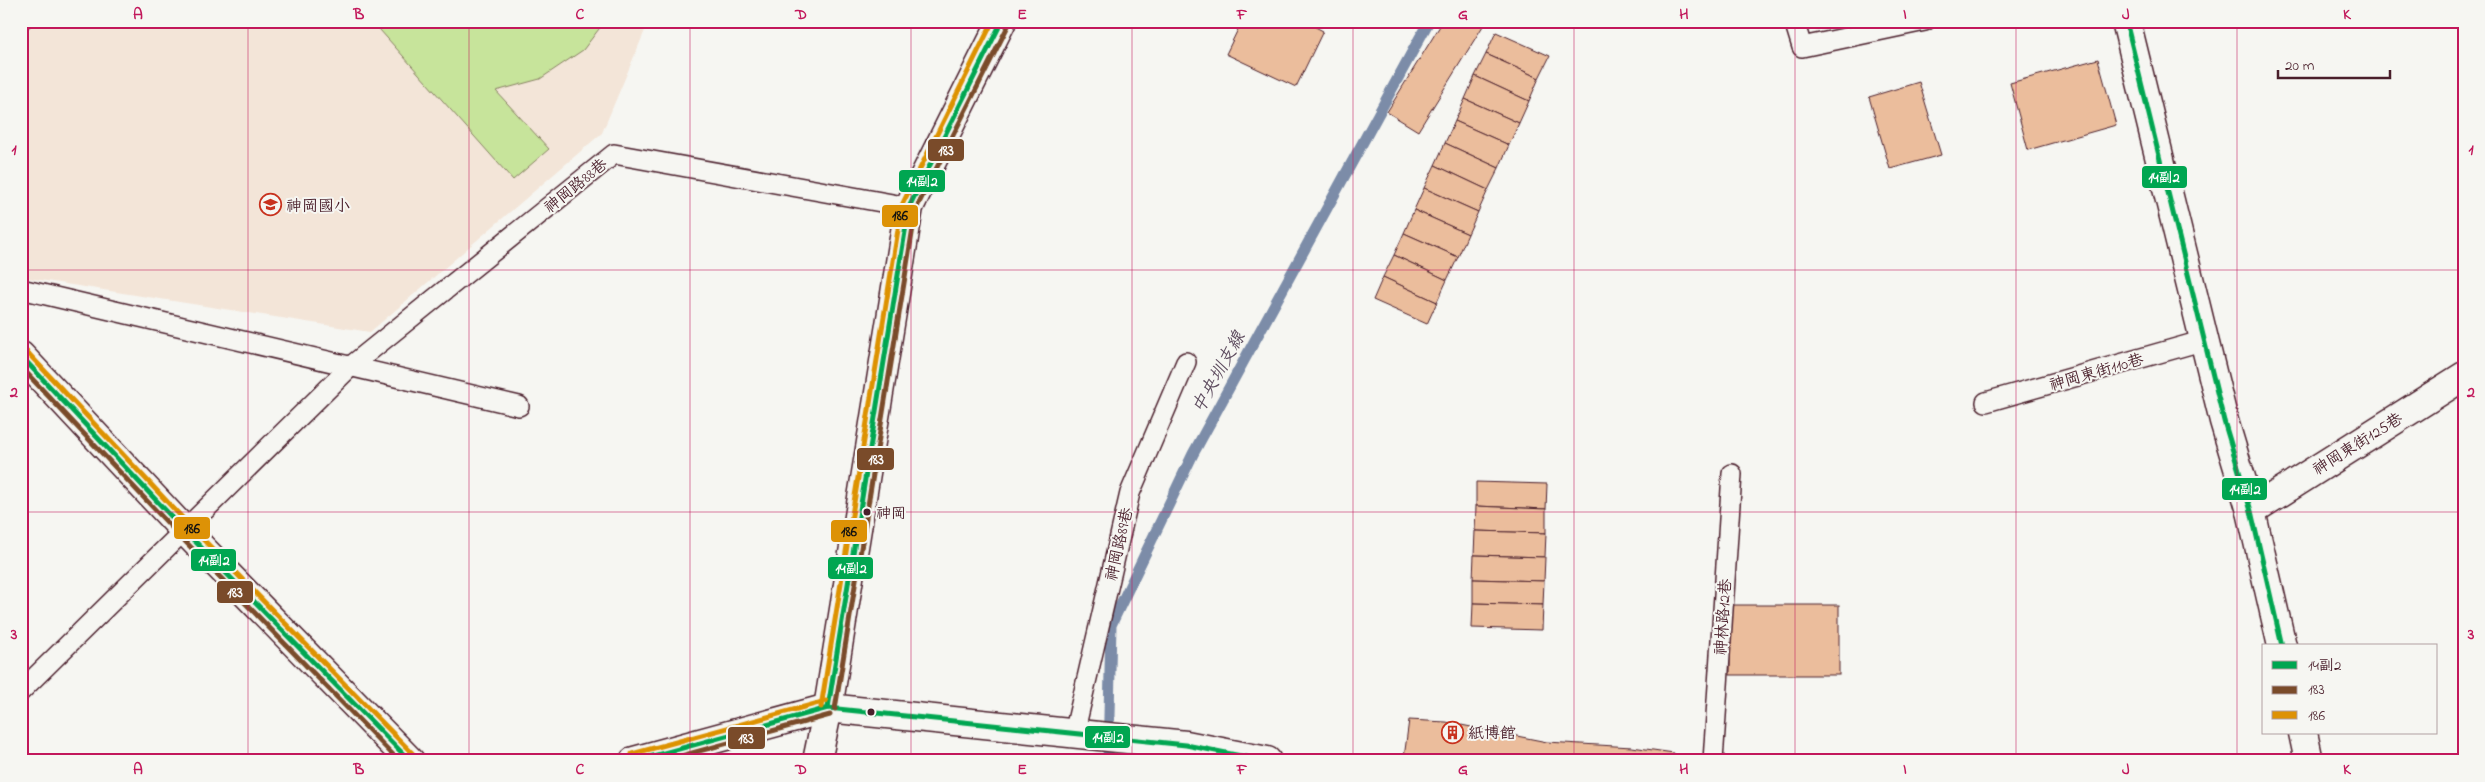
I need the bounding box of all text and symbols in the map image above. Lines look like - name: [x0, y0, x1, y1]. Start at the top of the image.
- text: A: [133, 3, 143, 27]
- text: B: [353, 3, 365, 27]
- text: C: [576, 3, 585, 27]
- text: D: [794, 3, 807, 27]
- text: E: [1017, 3, 1027, 27]
- text: F: [1236, 3, 1248, 27]
- text: G: [1458, 3, 1468, 27]
- text: H: [1679, 3, 1689, 27]
- text: I: [1903, 3, 1907, 27]
- text: J: [2122, 3, 2130, 27]
- text: K: [2343, 3, 2352, 27]
- scale bar: [2278, 48, 2390, 80]
- text: 20 m: [2285, 55, 2315, 77]
- text: 1: [11, 138, 17, 162]
- line badge: 183: [927, 138, 965, 162]
- text: 1: [2468, 138, 2474, 162]
- text: 183: [938, 141, 954, 162]
- street label: 神岡路88巷: [539, 153, 613, 220]
- line badge: 14副2: [2141, 165, 2188, 189]
- text: 14副2: [2148, 168, 2180, 189]
- line badge: 14副2: [898, 169, 946, 193]
- text: 14副2: [906, 172, 938, 193]
- school or university icon: 神岡國小: [258, 193, 282, 217]
- place label: 神岡國小: [286, 195, 350, 219]
- line badge: 186: [881, 204, 919, 228]
- text: 186: [892, 206, 909, 227]
- water label: 中央圳支線: [1187, 326, 1253, 419]
- street label: 神岡東街110巷: [2047, 348, 2147, 398]
- text: 2: [9, 381, 18, 405]
- text: 2: [2466, 381, 2475, 405]
- street label: 神岡東街125巷: [2308, 407, 2408, 482]
- line badge: 183: [856, 447, 895, 471]
- text: 183: [868, 450, 884, 471]
- line badge: 14副2: [2221, 477, 2268, 501]
- text: 14副2: [2229, 480, 2261, 501]
- place label: 神岡: [876, 503, 906, 525]
- street label: 神岡路89巷: [1100, 505, 1140, 584]
- marker: 神岡: [862, 507, 872, 517]
- line badge: 186: [173, 516, 211, 540]
- text: 186: [184, 519, 201, 540]
- line badge: 186: [830, 519, 868, 543]
- text: 186: [841, 522, 858, 543]
- line badge: 14副2: [190, 548, 237, 572]
- text: 14副2: [198, 551, 230, 572]
- line badge: 14副2: [827, 556, 874, 580]
- text: 14副2: [835, 559, 867, 580]
- street label: 神林路12巷: [1709, 578, 1739, 656]
- line badge: 183: [216, 580, 254, 604]
- text: 183: [227, 583, 243, 604]
- text: 3: [10, 623, 18, 647]
- text: 3: [2467, 623, 2475, 647]
- legend: [2262, 644, 2438, 734]
- text: 14副2: [2308, 655, 2342, 677]
- text: 183: [2308, 679, 2325, 701]
- text: 186: [2308, 705, 2325, 727]
- unlabelled marker: [866, 707, 876, 717]
- building icon: 紙博館: [1440, 720, 1464, 744]
- place label: 紙博館: [1468, 722, 1516, 746]
- line badge: 14副2: [1084, 725, 1131, 749]
- line badge: 183: [727, 726, 766, 750]
- text: 14副2: [1092, 728, 1124, 749]
- text: 183: [738, 729, 754, 750]
- text: A: [133, 758, 143, 782]
- text: B: [353, 758, 365, 782]
- text: C: [576, 758, 585, 782]
- text: D: [794, 758, 807, 782]
- text: E: [1017, 758, 1027, 782]
- text: F: [1236, 758, 1248, 782]
- text: G: [1458, 758, 1468, 782]
- text: H: [1679, 758, 1689, 782]
- text: I: [1903, 758, 1907, 782]
- text: J: [2122, 758, 2130, 782]
- text: K: [2343, 758, 2352, 782]

